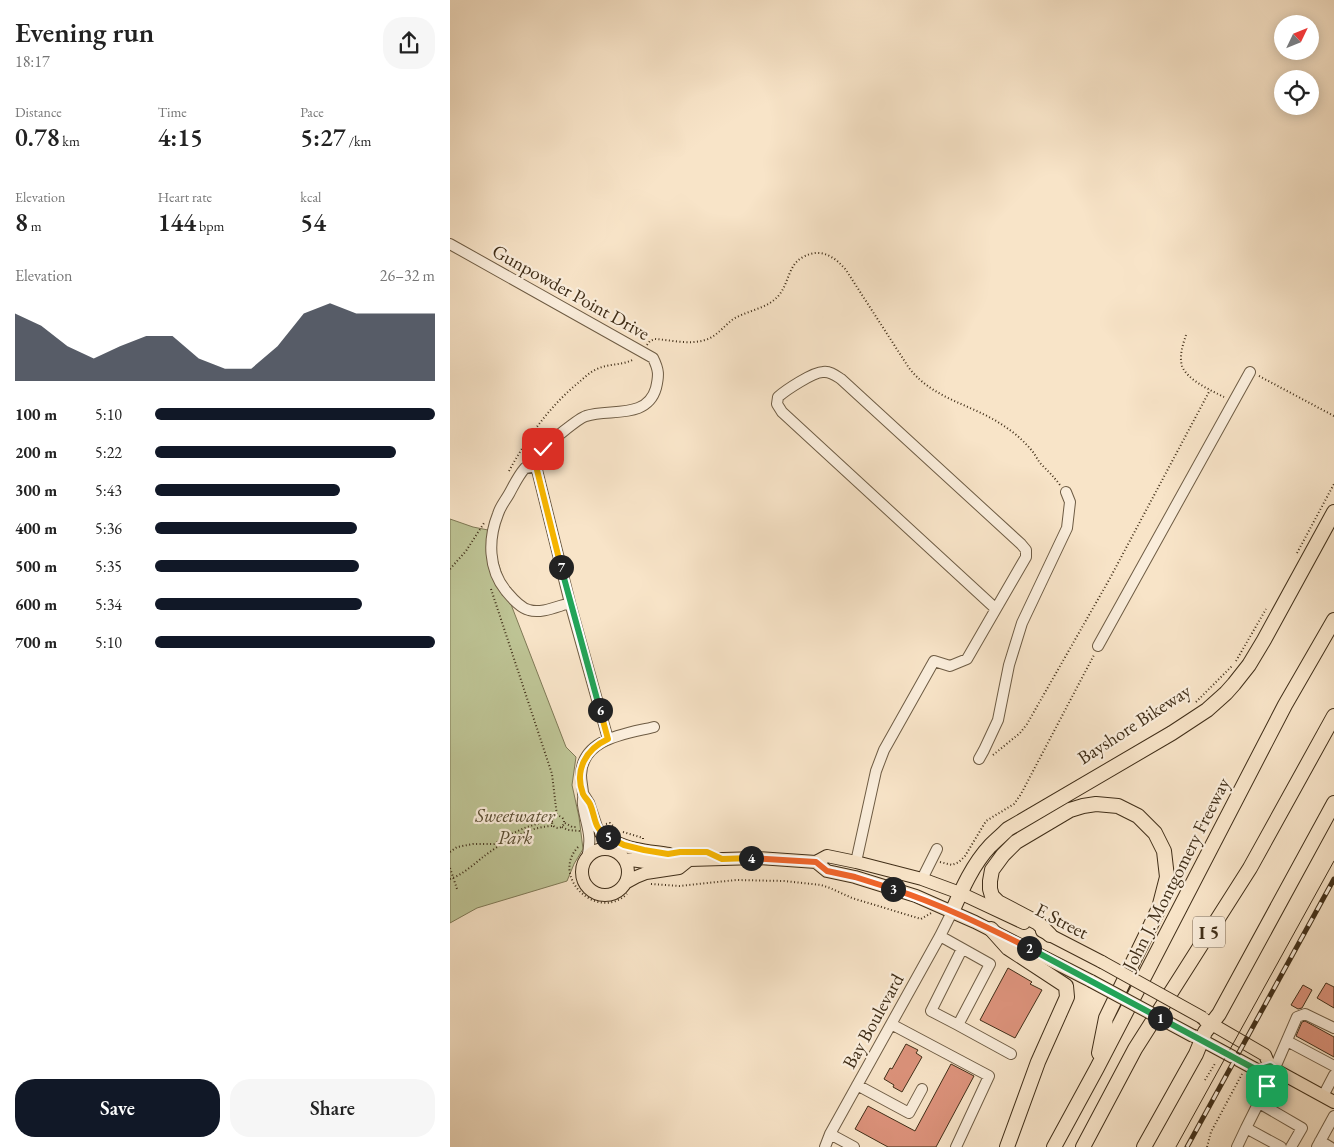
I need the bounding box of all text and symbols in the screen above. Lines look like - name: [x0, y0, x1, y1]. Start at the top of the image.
- text: Evening run: [15, 14, 154, 50]
- north arrow: [1274, 15, 1319, 60]
- map controls: [1274, 15, 1319, 115]
- button: share: [383, 17, 435, 69]
- text: 18:17: [15, 51, 50, 72]
- button: locate: [1274, 70, 1319, 115]
- text: Distance: [15, 103, 62, 121]
- text: Time: [158, 103, 187, 121]
- text: Pace: [300, 103, 324, 121]
- text: 0.78: [15, 121, 60, 153]
- text: 4:15: [158, 121, 203, 153]
- text: 5:27: [300, 121, 346, 153]
- text: km: [60, 132, 80, 150]
- text: /km: [346, 132, 371, 150]
- text: Elevation: [15, 188, 65, 206]
- text: Heart rate: [158, 188, 212, 206]
- text: kcal: [300, 188, 321, 206]
- text: 8: [15, 206, 28, 238]
- text: 144: [158, 206, 196, 238]
- text: 54: [300, 206, 326, 238]
- text: m: [28, 217, 42, 235]
- text: bpm: [196, 217, 224, 235]
- street label: Gunpowder Point Drive: [488, 238, 654, 346]
- text: Elevation: [15, 265, 73, 286]
- text: 26–32 m: [380, 265, 435, 286]
- text: 100 m: [15, 404, 57, 425]
- text: 5:10: [95, 404, 122, 425]
- pin: [522, 428, 564, 470]
- icon: check: [529, 435, 557, 463]
- text: 200 m: [15, 442, 57, 463]
- text: 5:22: [95, 442, 122, 463]
- text: 300 m: [15, 480, 57, 501]
- text: 5:43: [95, 480, 122, 501]
- text: 400 m: [15, 518, 57, 539]
- text: 5:36: [95, 518, 122, 539]
- pin: 7: [548, 554, 574, 580]
- text: 500 m: [15, 556, 57, 577]
- text: 5:35: [95, 556, 122, 577]
- text: 7: [558, 558, 565, 576]
- text: 600 m: [15, 594, 57, 615]
- text: 5:34: [95, 594, 122, 615]
- text: 700 m: [15, 632, 57, 653]
- text: 5:10: [95, 632, 122, 653]
- street label: Bayshore Bikeway: [1073, 678, 1196, 770]
- pin: 6: [588, 698, 612, 722]
- text: 6: [597, 701, 604, 719]
- street label: John J. Montgomery Freeway: [1116, 773, 1236, 977]
- park label: Sweetwater Park: [474, 803, 556, 850]
- pin: 5: [596, 824, 620, 850]
- text: 5: [605, 828, 612, 846]
- pin: 4: [738, 846, 764, 870]
- text: 4: [748, 849, 755, 867]
- pin: 3: [880, 876, 906, 902]
- text: 3: [890, 880, 897, 898]
- street label: E Street: [1031, 897, 1093, 945]
- road number: I 5: [1193, 916, 1225, 948]
- pin: 2: [1016, 936, 1042, 960]
- text: 2: [1026, 939, 1033, 957]
- street label: Bay Boulevard: [837, 969, 910, 1073]
- pin: 1: [1148, 1006, 1172, 1030]
- text: 1: [1157, 1009, 1164, 1027]
- pin: [1246, 1065, 1288, 1107]
- icon: arrive: [1253, 1072, 1281, 1100]
- button: Save: [15, 1079, 220, 1137]
- button: Share: [230, 1079, 435, 1137]

